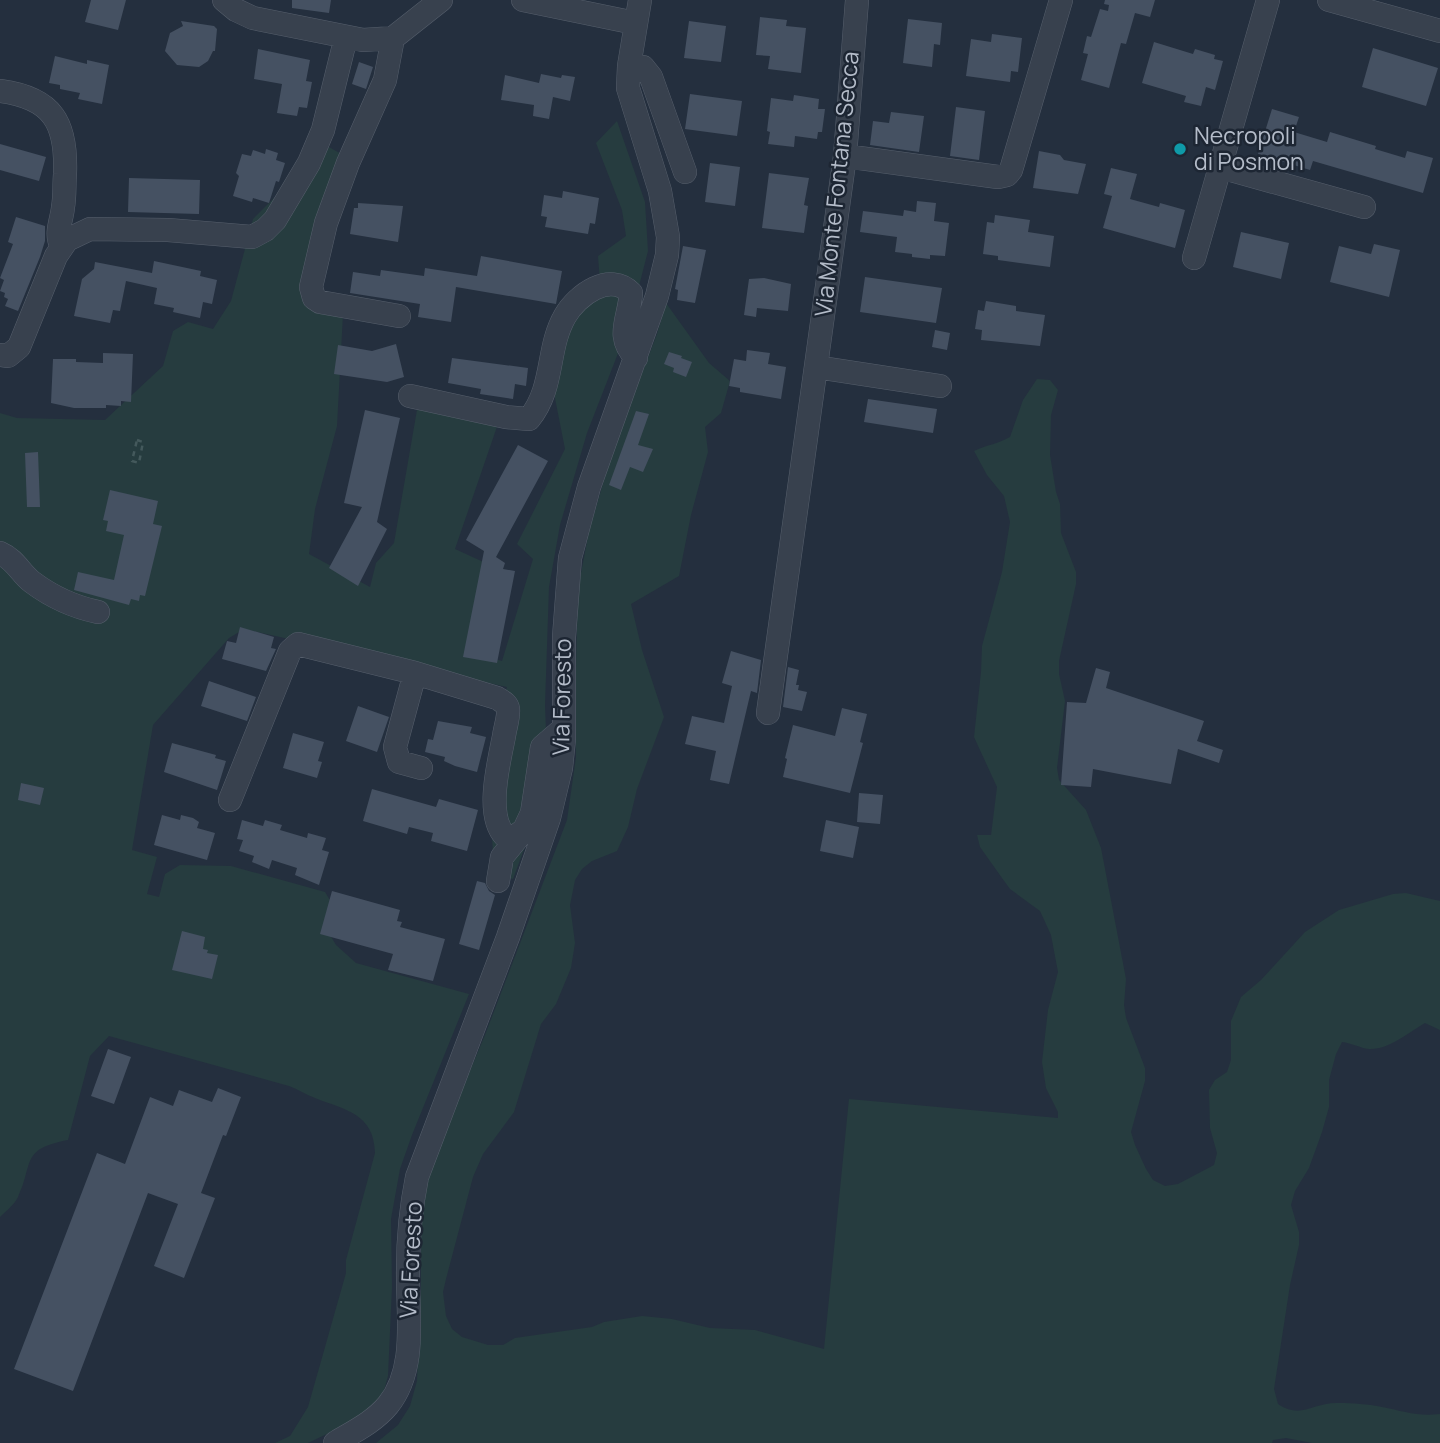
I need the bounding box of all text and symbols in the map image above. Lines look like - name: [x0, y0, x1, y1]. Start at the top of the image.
- street label: Via Monte Fontana Secca: [806, 50, 866, 318]
- place label: Necropoli di Posmon: [1194, 119, 1304, 177]
- marker: Necropoli di Posmon: [1172, 141, 1188, 157]
- street label: Via Foresto: [544, 638, 578, 756]
- street label: Via Foresto: [391, 1201, 429, 1319]

